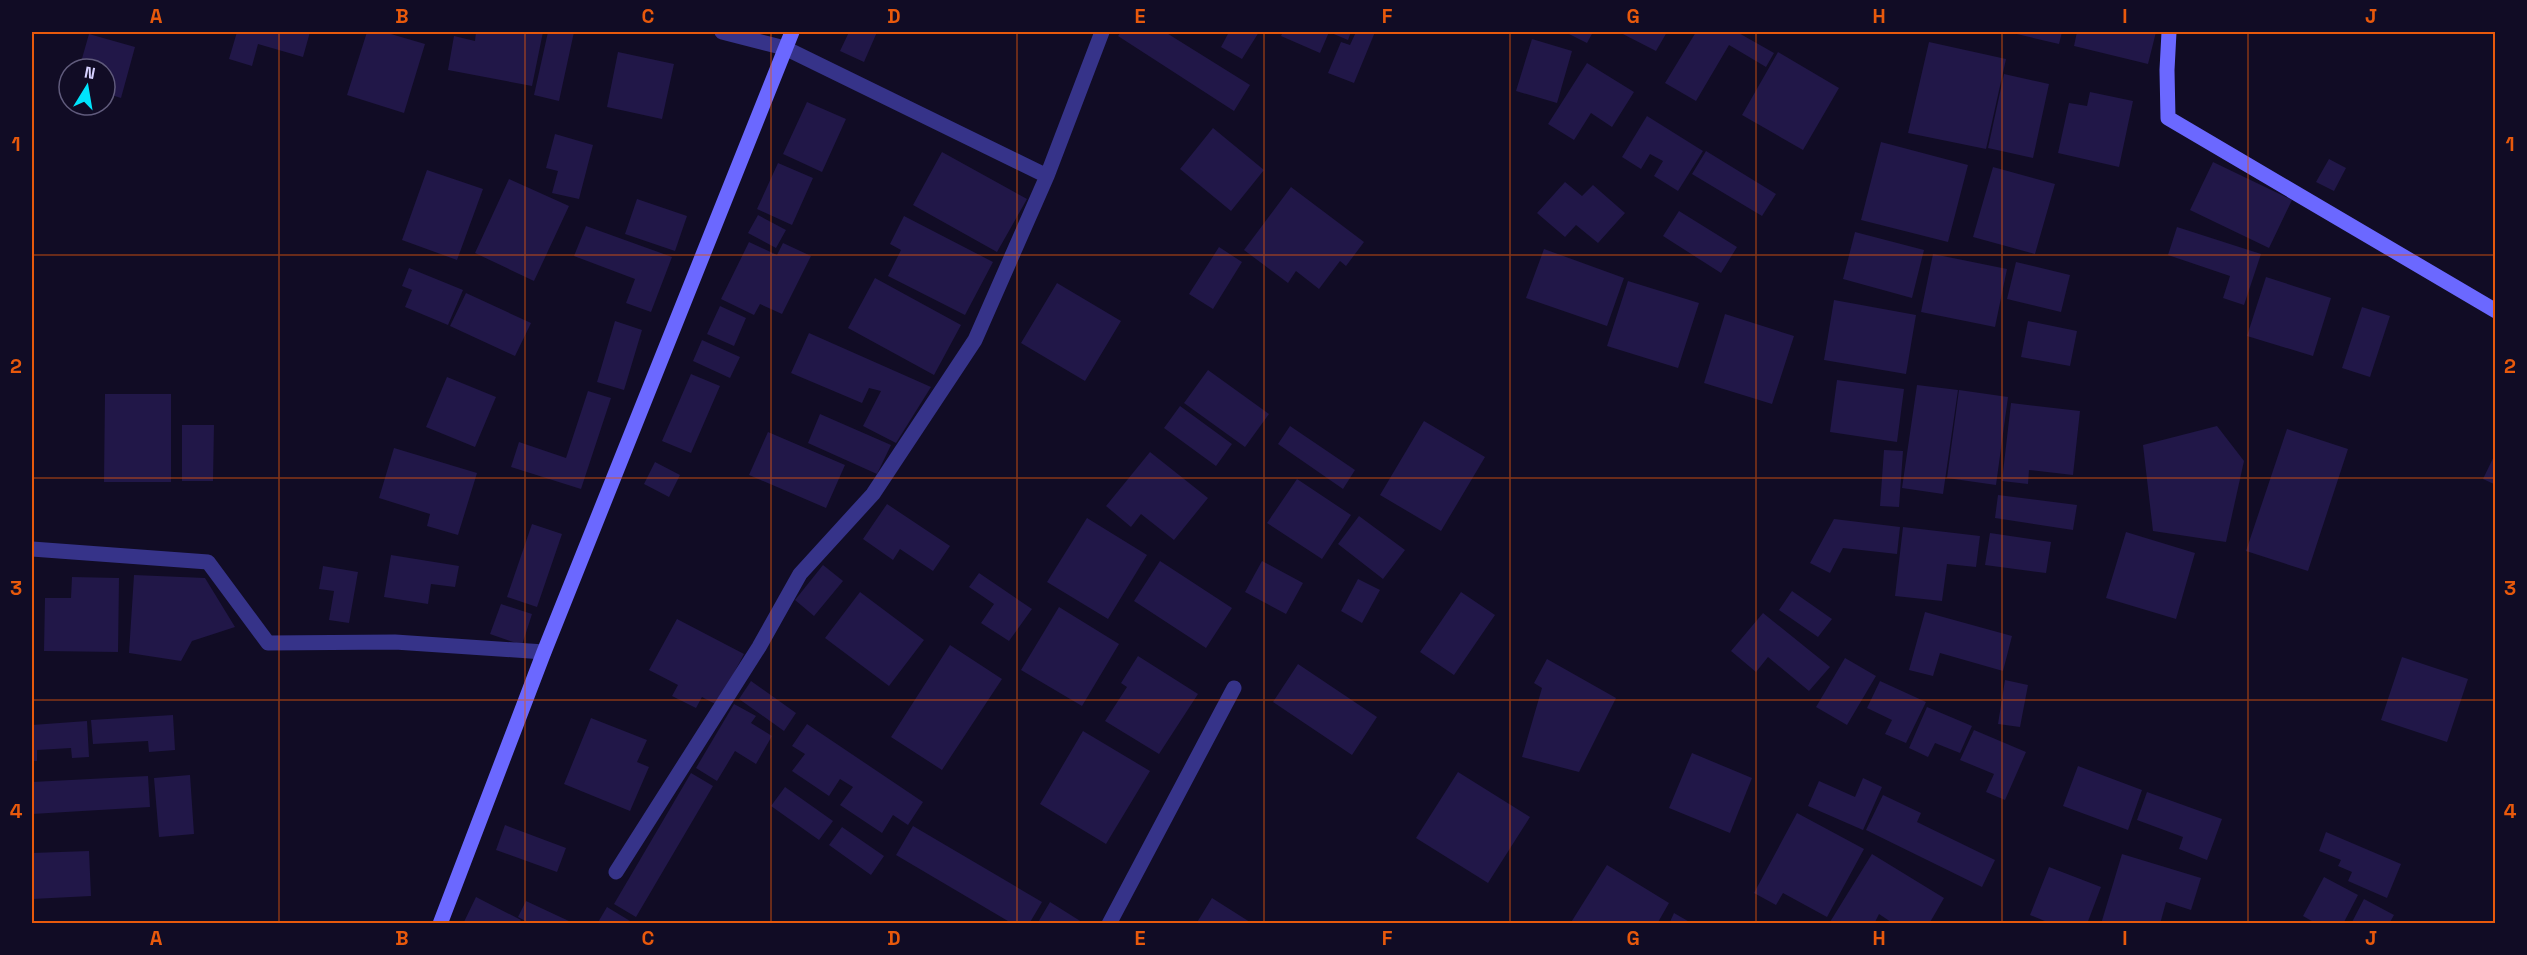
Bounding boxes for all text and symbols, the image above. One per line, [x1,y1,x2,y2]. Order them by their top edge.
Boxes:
text: A [150,3,163,29]
text: B [395,3,409,29]
text: C [642,3,655,29]
text: D [887,3,901,29]
text: E [1134,3,1146,29]
text: F [1382,3,1393,29]
text: G [1626,3,1640,29]
text: H [1872,3,1886,29]
text: I [2122,3,2128,29]
text: J [2365,3,2377,29]
north arrow [57,57,117,117]
text: N [82,61,97,84]
text: 1 [11,131,21,157]
text: 1 [2505,131,2515,157]
text: 2 [10,353,22,379]
text: 2 [2504,353,2516,379]
text: 3 [10,575,22,601]
text: 3 [2504,575,2516,601]
text: 4 [10,798,23,824]
text: 4 [2504,798,2517,824]
text: A [150,925,163,951]
text: B [395,925,409,951]
text: C [642,925,655,951]
text: D [887,925,901,951]
text: E [1134,925,1146,951]
text: F [1382,925,1393,951]
text: G [1626,925,1640,951]
text: H [1872,925,1886,951]
text: I [2122,925,2128,951]
text: J [2365,925,2377,951]

